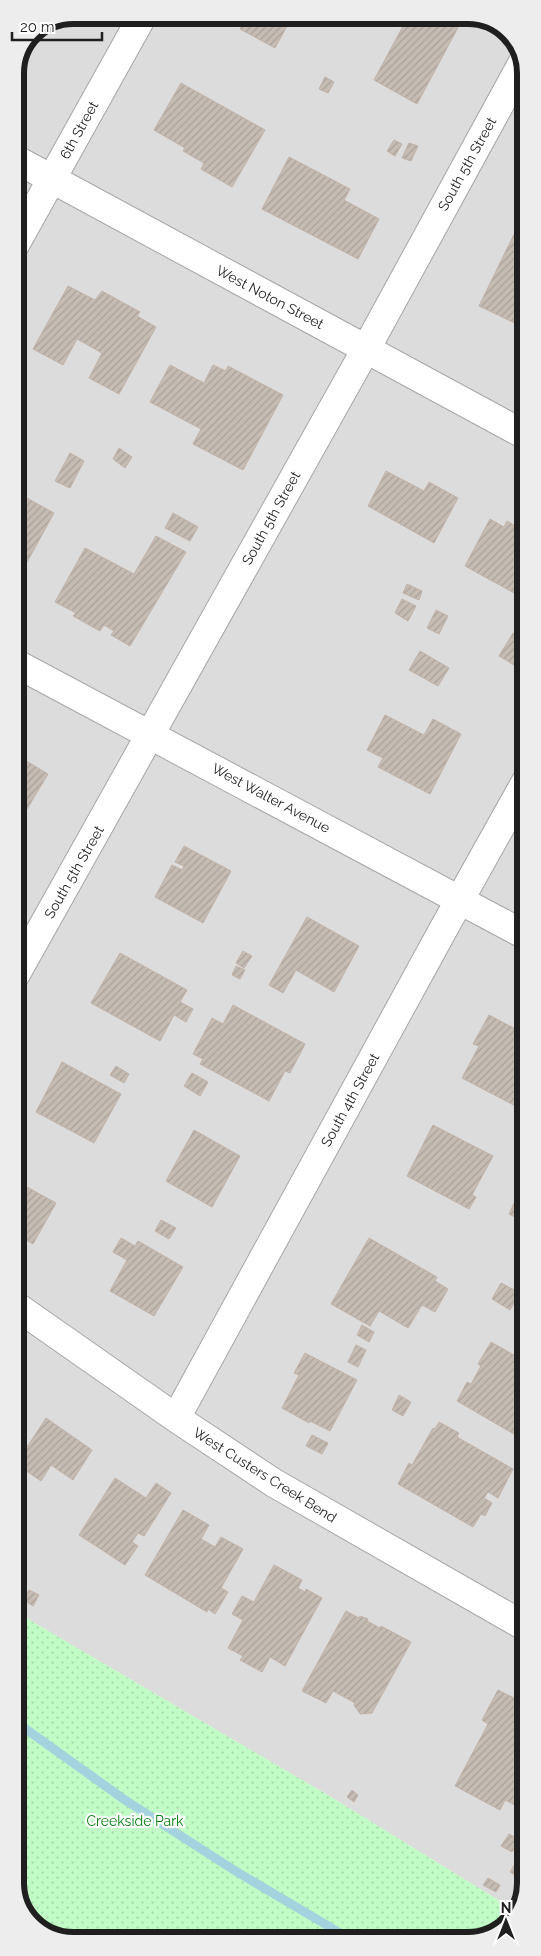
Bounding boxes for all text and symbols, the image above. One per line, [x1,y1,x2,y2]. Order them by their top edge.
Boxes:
scale bar [12,10,102,42]
text: 20 m [20,18,55,36]
street label: 6th Street [57,98,102,162]
street label: South 5th Street [435,114,499,214]
street label: West Noton Street [214,262,327,332]
street label: South 5th Street [239,468,303,568]
street label: West Walter Avenue [209,760,333,836]
street label: South 5th Street [41,823,107,921]
street label: South 4th Street [318,1050,382,1150]
street label: West Custers Creek Bend [190,1424,340,1526]
park label: Creekside Park [86,1813,184,1829]
north arrow [481,1896,531,1946]
text: N [501,1900,511,1916]

